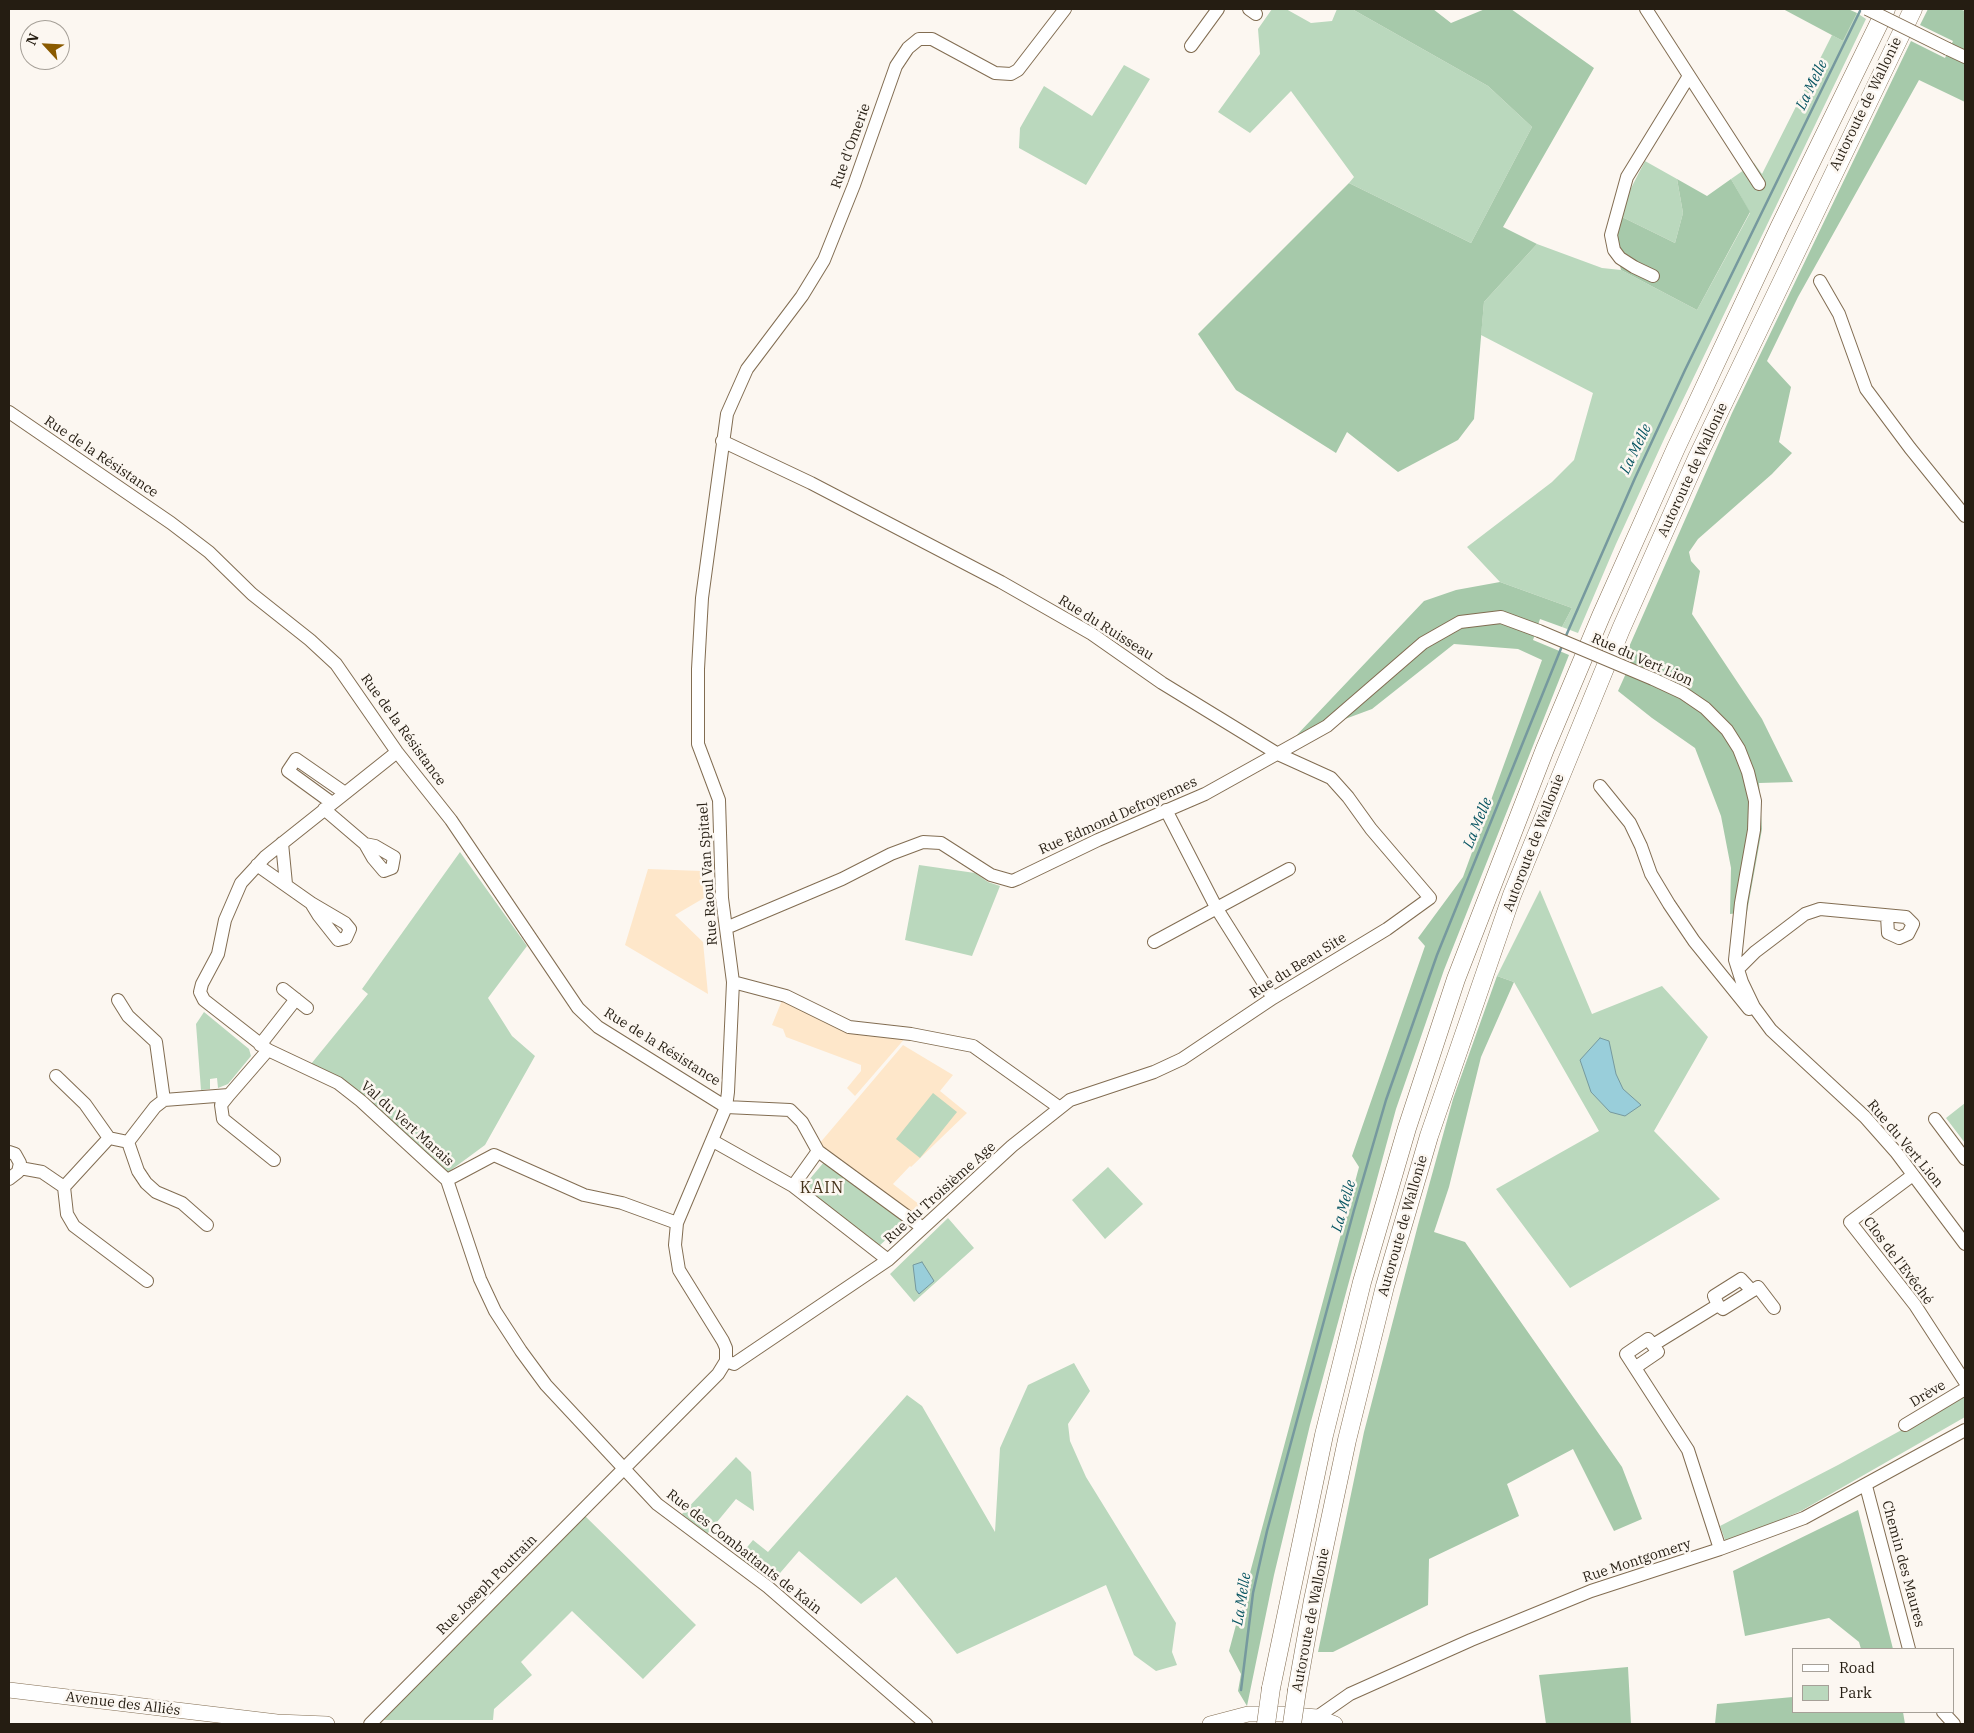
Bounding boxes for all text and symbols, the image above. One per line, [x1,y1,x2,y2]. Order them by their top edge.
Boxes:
north arrow [20,20,70,70]
text: N [22,30,43,48]
street label: Autoroute de Wallonie [1826,35,1906,173]
water label: La Melle [1792,57,1832,113]
street label: Rue d'Omerie [828,101,874,191]
street label: Autoroute de Wallonie [1655,400,1731,540]
street label: Rue de la Résistance [41,413,161,501]
water label: La Melle [1616,421,1656,477]
street label: Rue du Ruisseau [1055,592,1157,664]
street label: Rue du Vert Lion [1589,630,1695,690]
street label: Rue de la Résistance [357,671,449,789]
street label: Autoroute de Wallonie [1500,772,1568,914]
street label: Rue Edmond Defroyennes [1036,773,1200,859]
water label: La Melle [1460,795,1496,851]
street label: Rue Raoul Van Spitael [695,802,721,946]
street label: Rue du Beau Site [1247,930,1349,1002]
street label: Rue de la Résistance [601,1004,723,1090]
street label: Val du Vert Marais [357,1078,457,1170]
street label: Rue du Vert Lion [1863,1097,1947,1191]
street label: Rue du Troisième Age [881,1139,999,1247]
street label: Autoroute de Wallonie [1375,1153,1431,1299]
district label: KAIN [799,1178,845,1198]
water label: La Melle [1328,1178,1360,1234]
street label: Clos de l'Evêché [1860,1214,1936,1308]
street label: Drève [1907,1377,1949,1411]
street label: Rue des Combattants de Kain [663,1486,825,1618]
street label: Chemin des Maures [1878,1499,1928,1629]
street label: Rue Joseph Poutrain [433,1531,541,1639]
street label: Rue Montgomery [1581,1536,1693,1586]
street label: Autoroute de Wallonie [1289,1547,1333,1693]
water label: La Melle [1229,1571,1255,1627]
legend [1792,1648,1954,1713]
text: Road [1839,1658,1875,1677]
text: Park [1839,1683,1872,1702]
street label: Avenue des Alliés [65,1689,181,1719]

